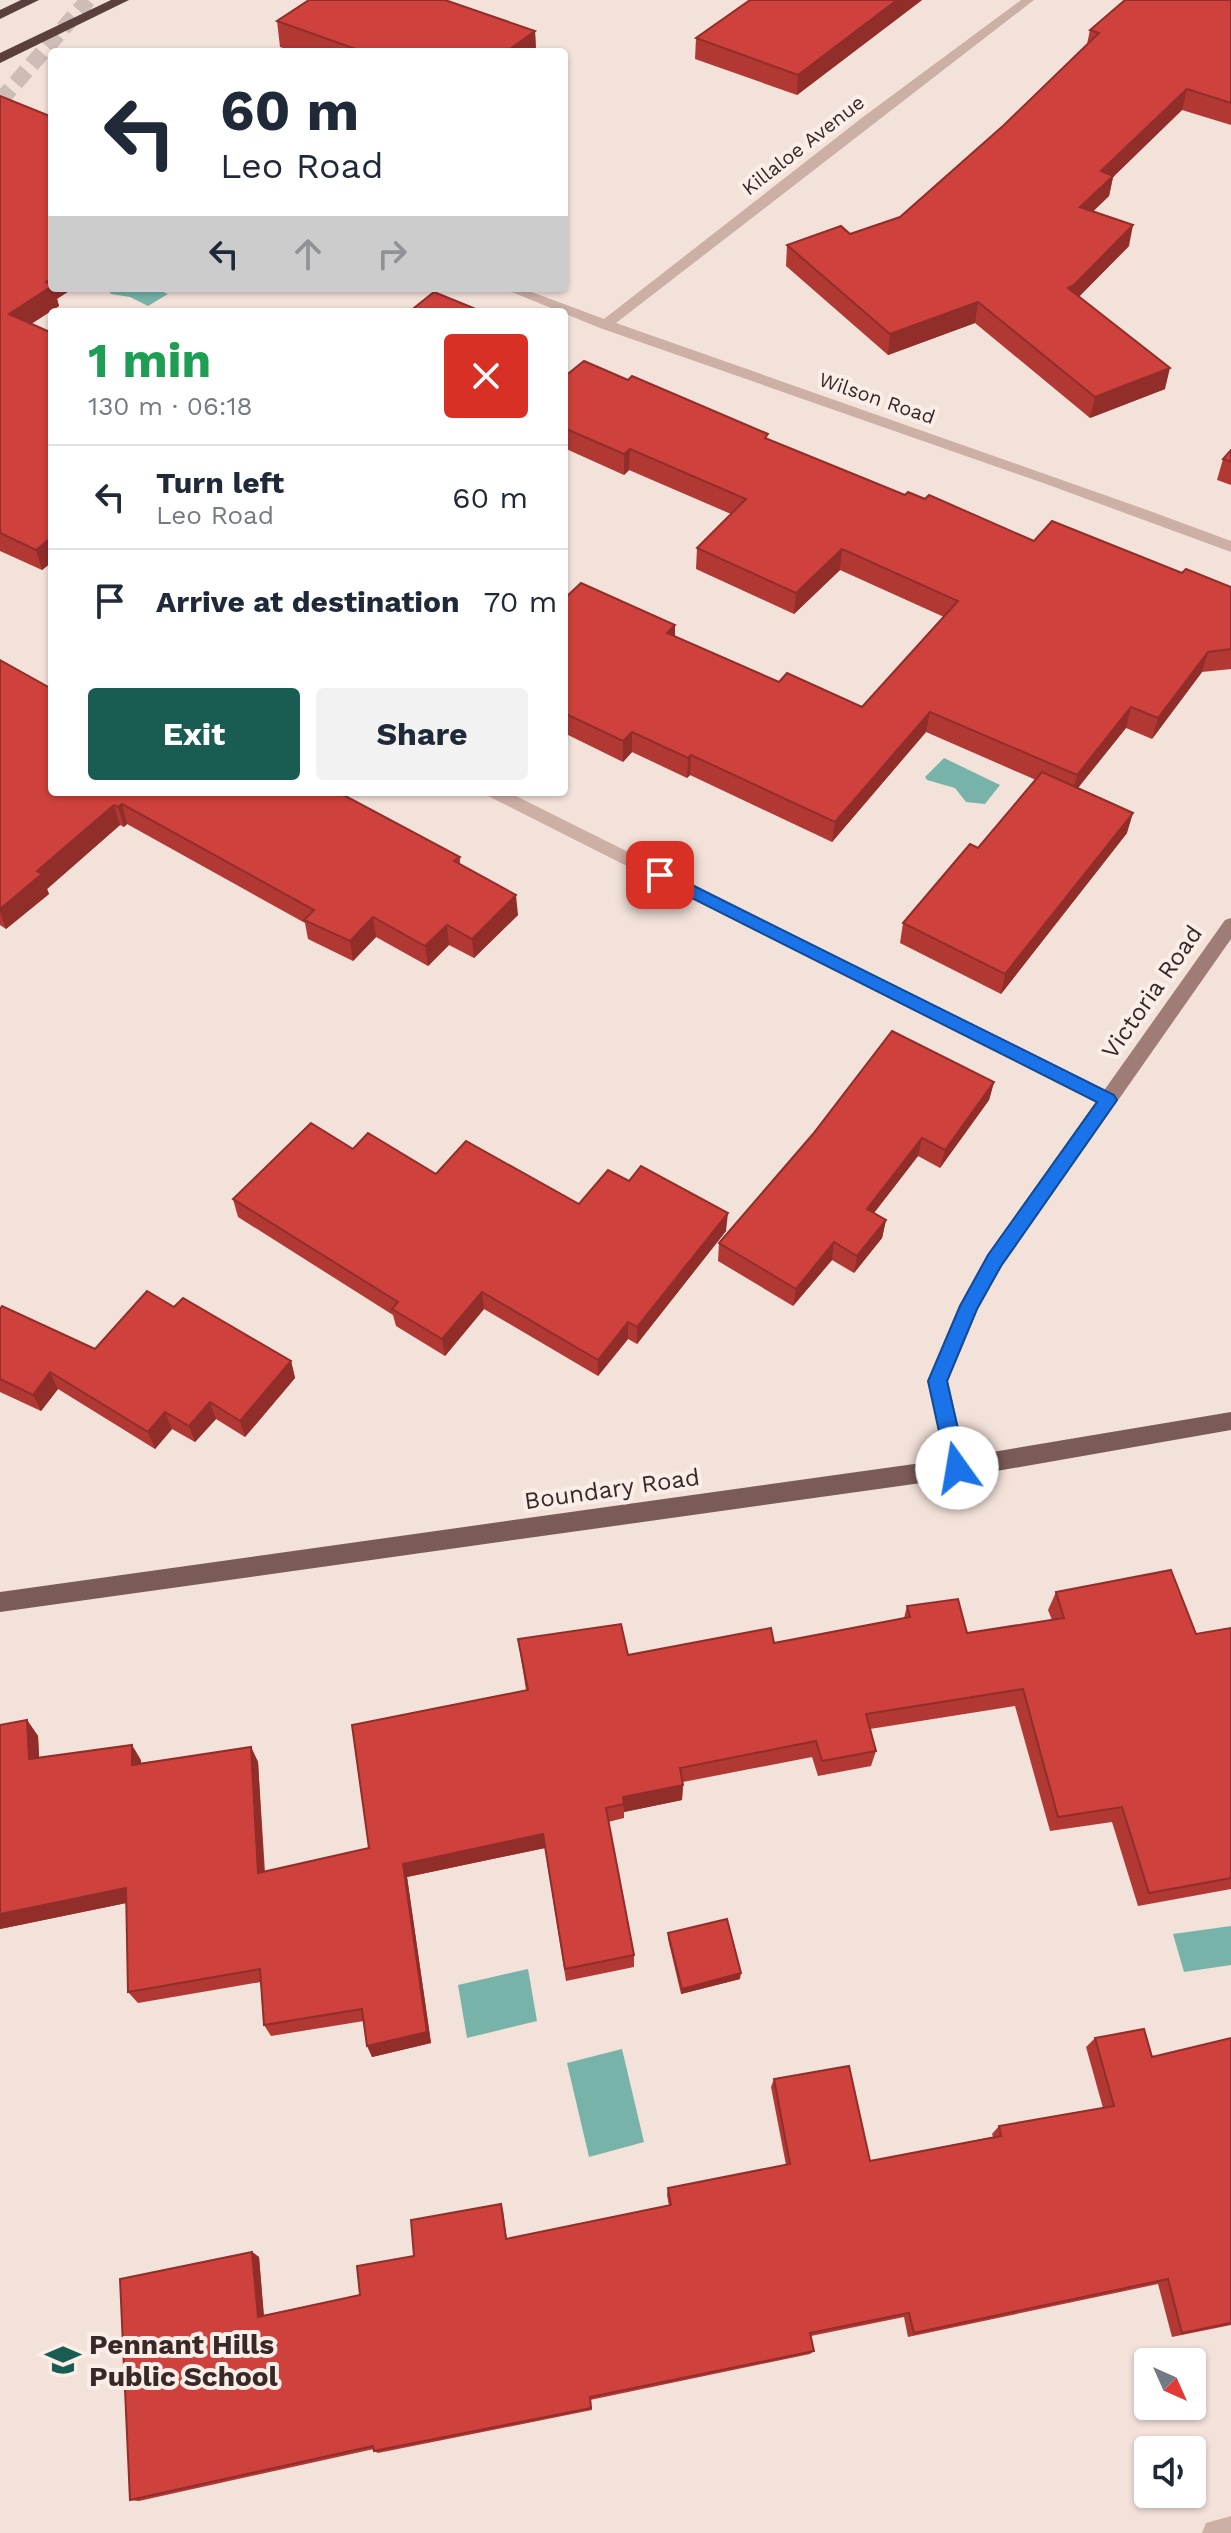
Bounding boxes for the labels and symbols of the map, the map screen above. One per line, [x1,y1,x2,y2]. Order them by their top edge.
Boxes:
street label: Killaloe Avenue [737,90,869,200]
street label: Wilson Road [816,367,938,429]
pin [626,841,694,909]
street label: Victoria Road [1096,920,1208,1064]
position arrow [915,1426,999,1510]
street label: Boundary Road [523,1463,701,1515]
place label: Pennant Hills Public School [89,2328,279,2393]
school or university icon: Pennant Hills Public School [44,2341,82,2379]
north arrow [1134,2348,1206,2420]

